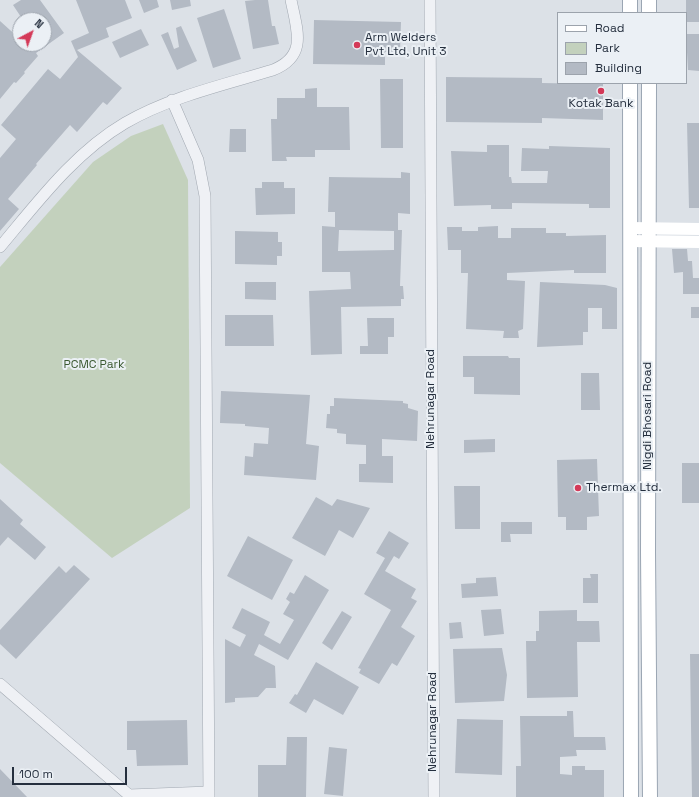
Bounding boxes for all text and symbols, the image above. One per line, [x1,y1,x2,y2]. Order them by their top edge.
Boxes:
north arrow [12,12,52,52]
legend [557,12,687,84]
text: N [32,16,47,31]
text: Road [595,20,624,36]
place label: Arm Welders Pvt Ltd, Unit 3 [365,31,447,59]
marker: Arm Welders Pvt Ltd, Unit 3 [352,40,362,50]
text: Park [595,40,620,56]
text: Building [595,60,642,76]
marker: Kotak Bank [596,86,606,96]
place label: Kotak Bank [569,97,633,111]
street label: Nehrunagar Road [424,349,438,449]
park label: PCMC Park [63,358,125,372]
street label: Nigdi Bhosari Road [641,362,655,470]
place label: Thermax Ltd. [586,481,662,495]
marker: Thermax Ltd. [573,483,583,493]
street label: Nehrunagar Road [426,672,440,772]
scale bar [14,759,129,785]
text: 100 m [19,766,53,782]

